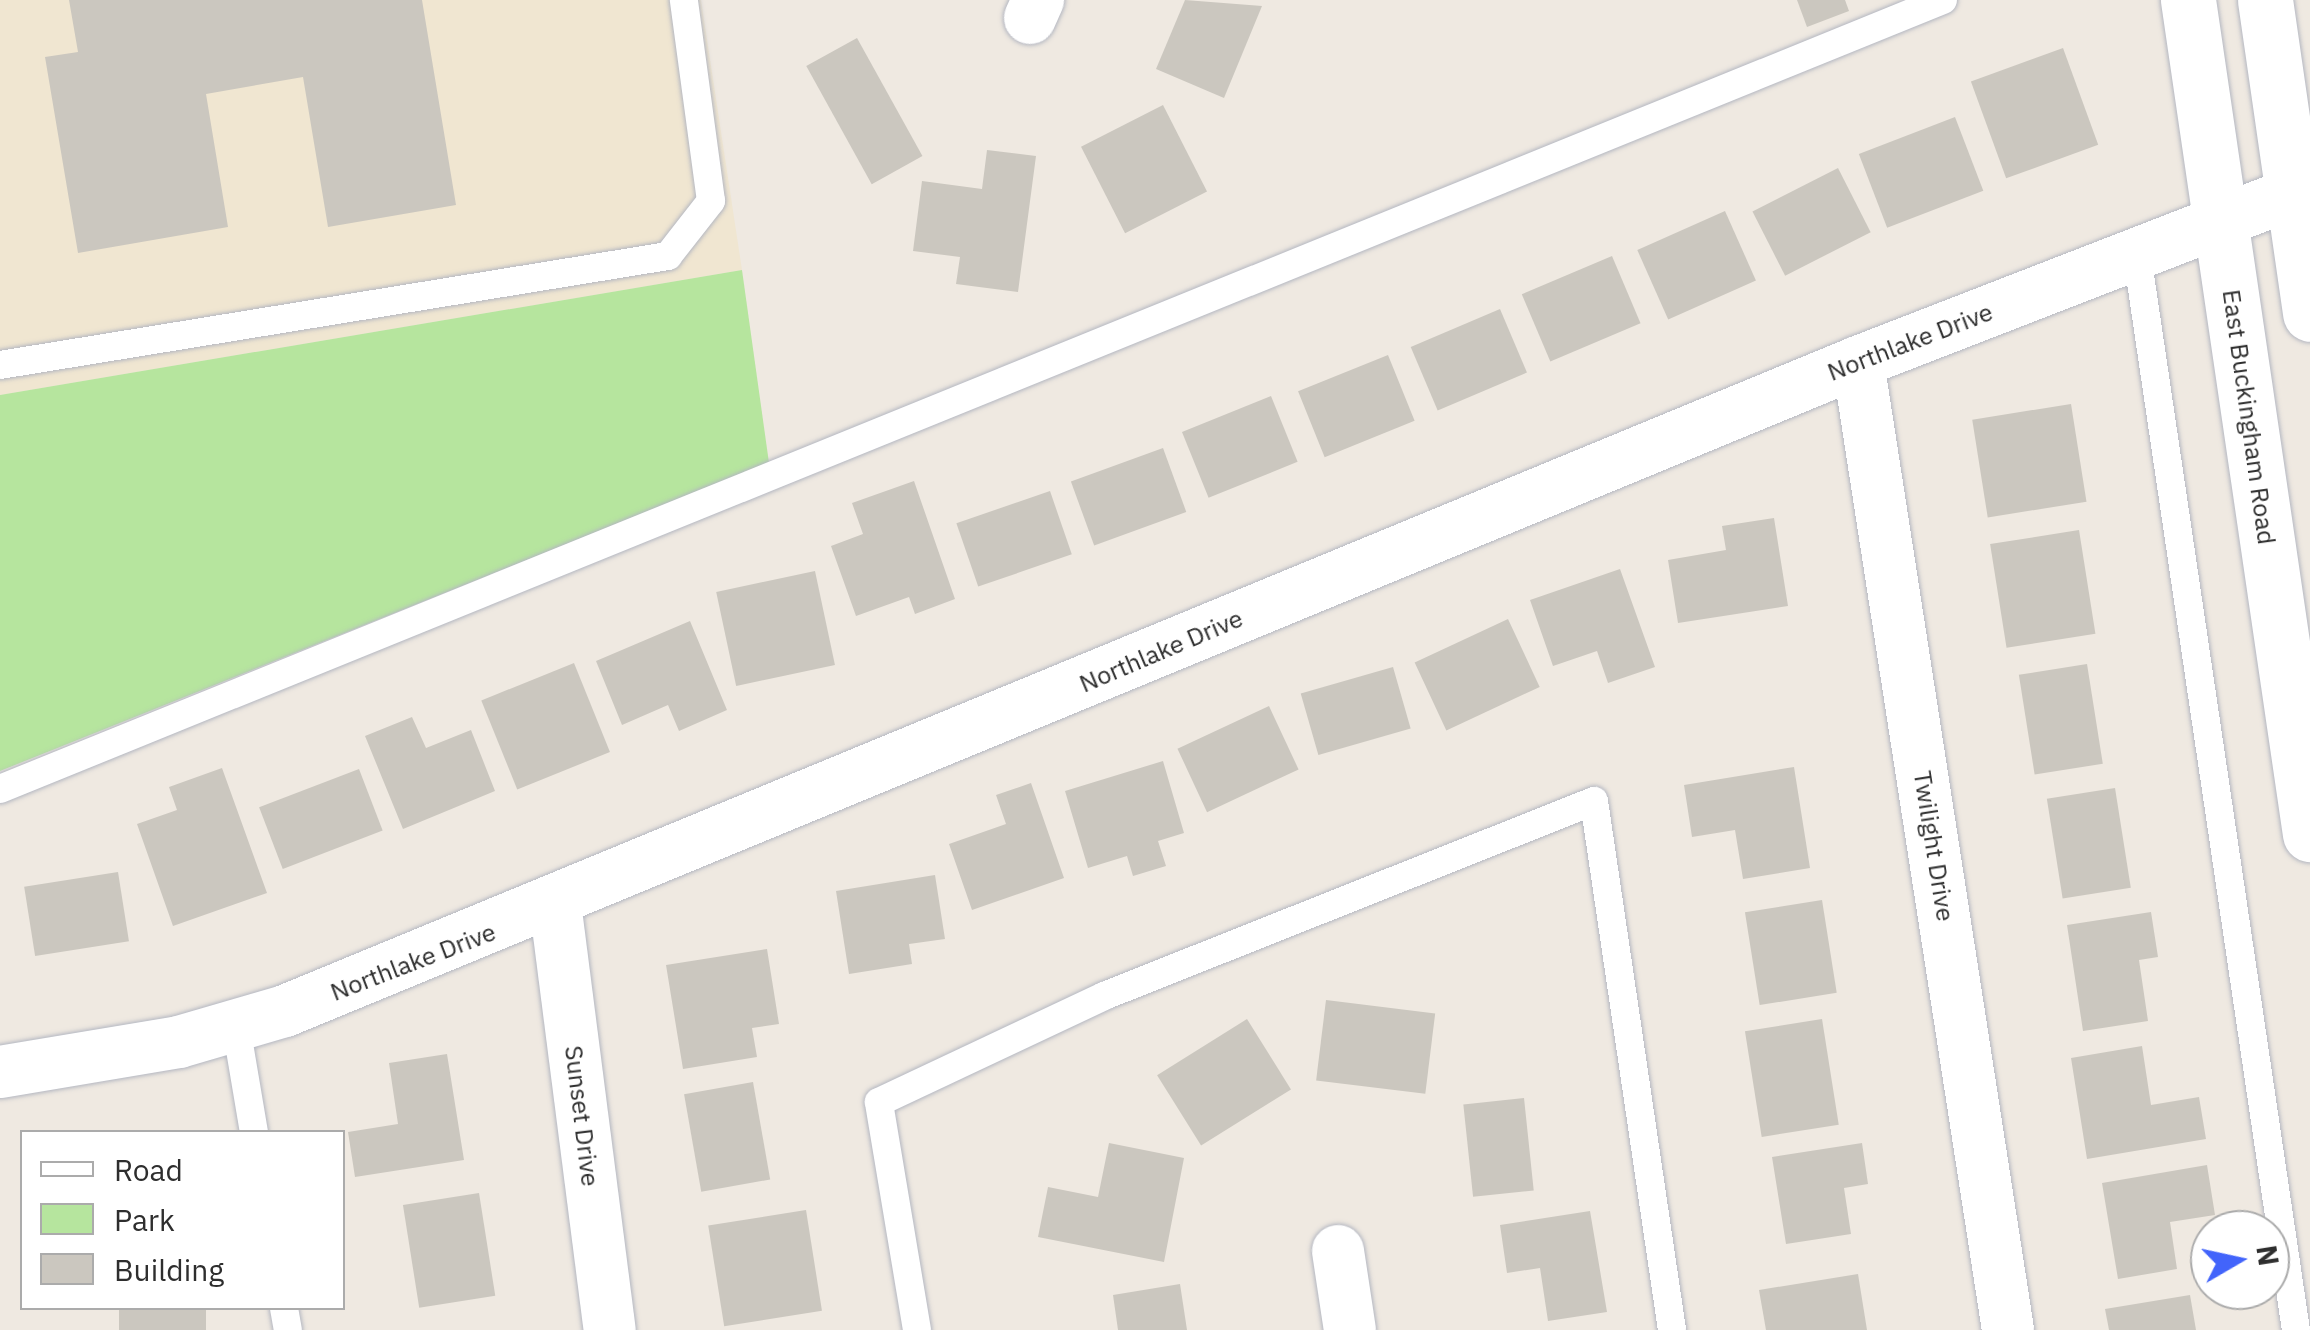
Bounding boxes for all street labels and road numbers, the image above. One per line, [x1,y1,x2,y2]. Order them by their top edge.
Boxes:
street label: East Buckingham Road [2216,288,2282,546]
street label: Northlake Drive [1823,297,1997,387]
street label: Northlake Drive [1075,603,1247,699]
street label: Twilight Drive [1907,769,1961,923]
street label: Northlake Drive [326,917,500,1007]
street label: Sunset Drive [558,1044,606,1188]

